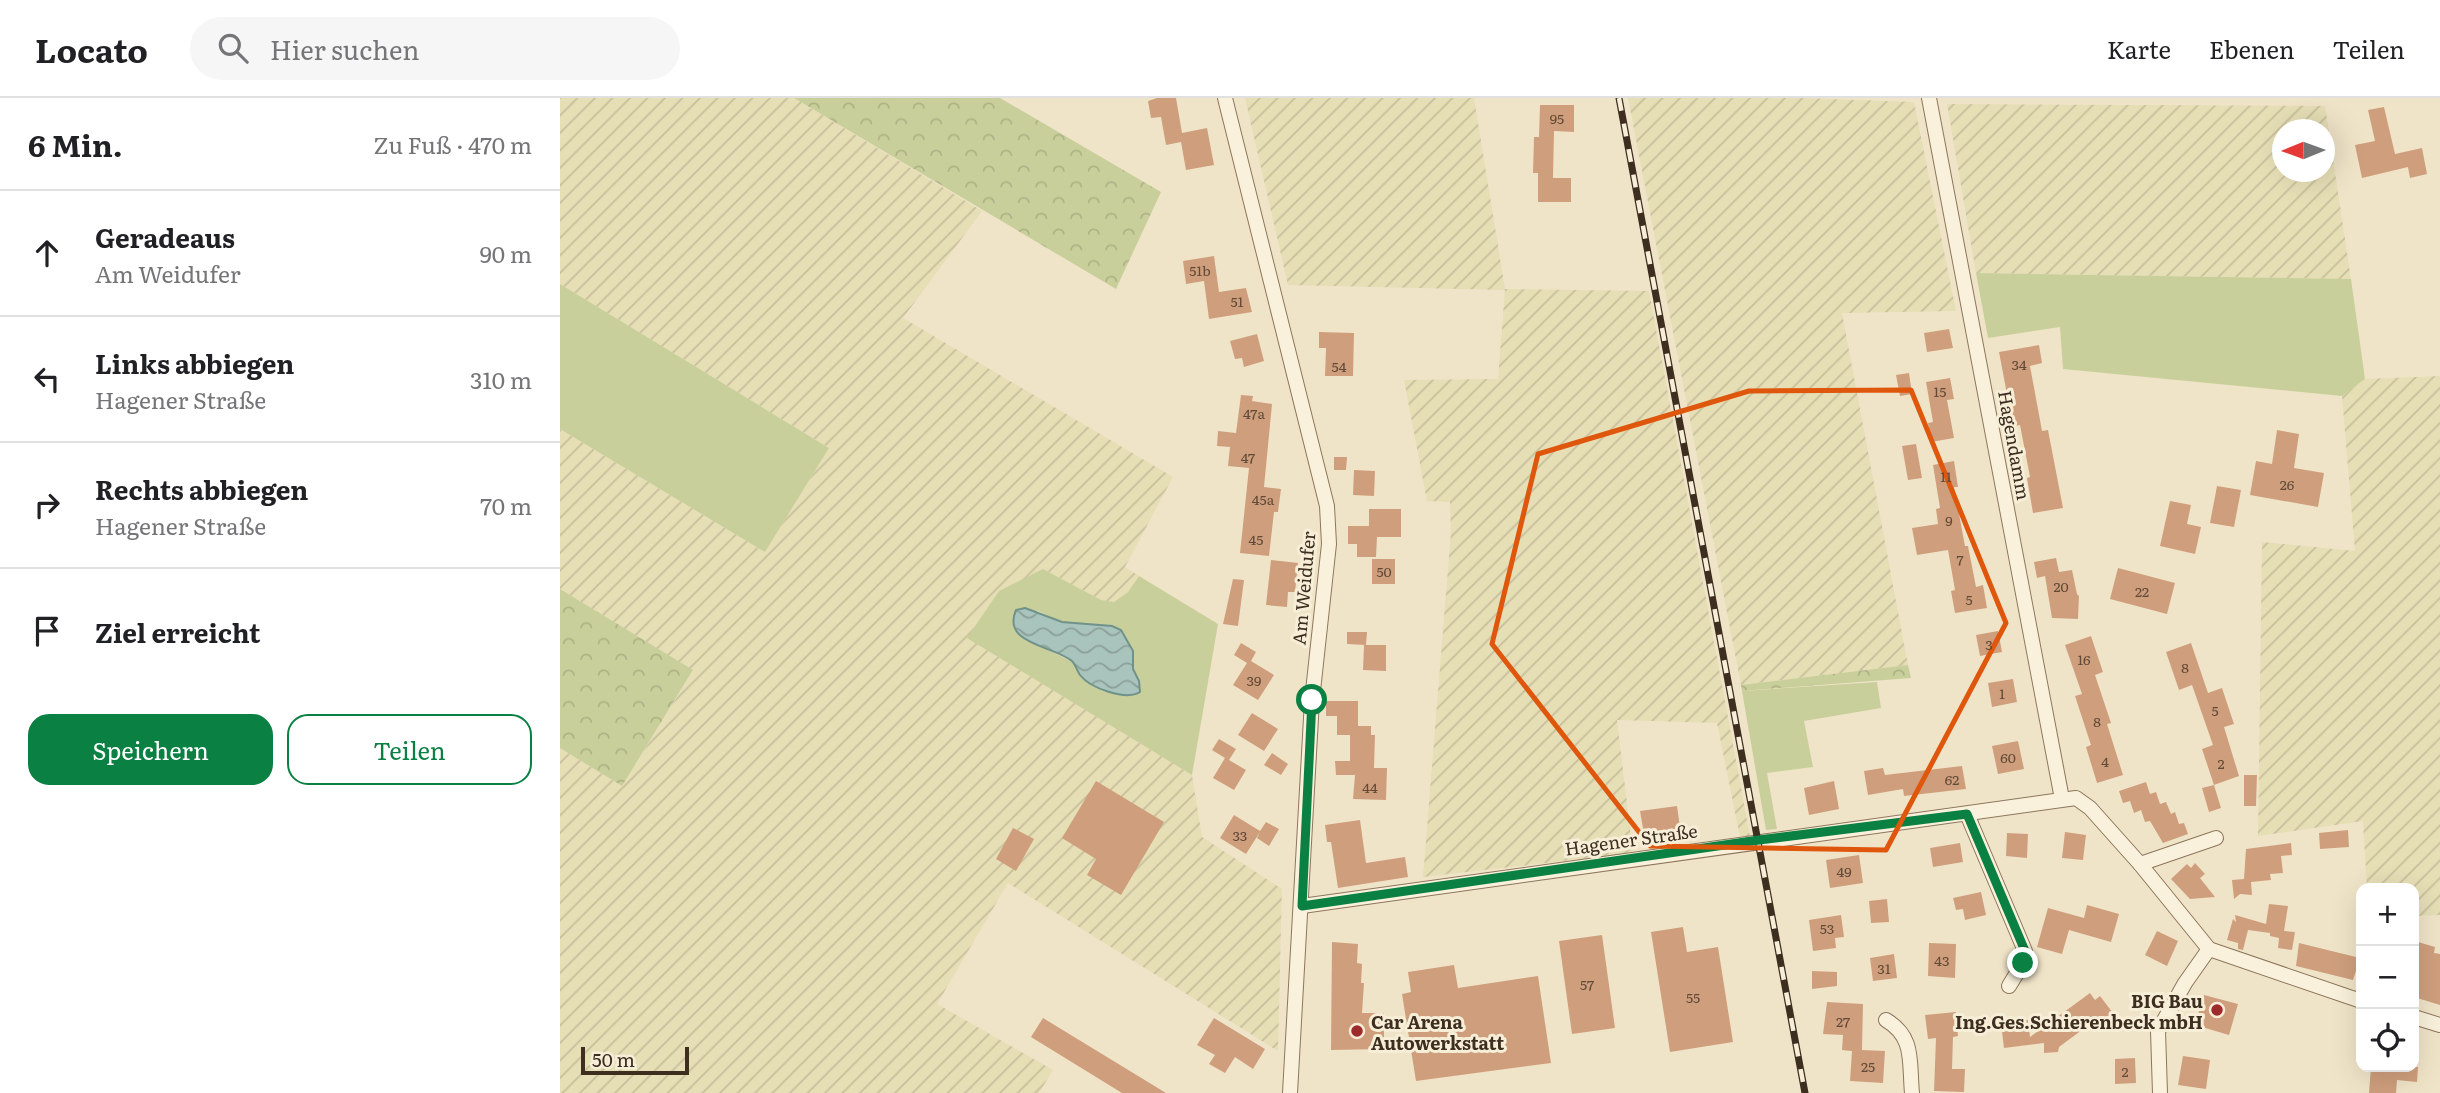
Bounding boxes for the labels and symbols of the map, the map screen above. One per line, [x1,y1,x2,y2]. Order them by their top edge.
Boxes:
house number: 95 [1550,108,1564,128]
north arrow [2272,119,2335,182]
house number: 51b [1189,260,1211,280]
house number: 51 [1231,291,1244,311]
house number: 34 [2011,354,2027,374]
house number: 54 [1332,356,1347,376]
house number: 15 [1934,381,1946,401]
street label: Hagendamm [1992,388,2038,502]
house number: 47a [1243,403,1265,423]
house number: 47 [1241,447,1255,467]
house number: 11 [1940,466,1952,486]
house number: 26 [2280,474,2295,494]
house number: 45a [1252,489,1275,509]
house number: 9 [1945,510,1953,530]
house number: 45 [1249,529,1263,549]
street label: Am Weidufer [1285,530,1321,646]
house number: 7 [1956,549,1964,569]
house number: 50 [1376,561,1392,581]
house number: 20 [2053,576,2069,596]
house number: 22 [2135,581,2149,601]
house number: 5 [1965,589,1973,609]
house number: 3 [1985,634,1993,654]
house number: 16 [2077,649,2091,669]
house number: 8 [2181,657,2189,677]
house number: 39 [1247,670,1261,690]
house number: 1 [1999,683,2005,703]
route start [1296,684,1327,715]
house number: 5 [2211,700,2219,720]
house number: 8 [2093,711,2101,731]
house number: 60 [2000,747,2016,767]
house number: 4 [2101,751,2109,771]
house number: 2 [2217,753,2225,773]
house number: 62 [1945,769,1959,789]
house number: 44 [1362,777,1378,797]
street label: Hagener Straße [1563,816,1699,862]
house number: 33 [1233,825,1247,845]
house number: 49 [1836,861,1852,881]
house number: 53 [1820,918,1834,938]
route end [2007,947,2038,978]
house number: 43 [1934,950,1950,970]
house number: 31 [1877,958,1891,978]
house number: 57 [1580,974,1594,994]
house number: 55 [1686,987,1700,1007]
place label: BIG Bau Ing.Ges.Schierenbeck mbH [1955,987,2203,1035]
marker: BIG Bau Ing.Ges.Schierenbeck mbH [2209,1002,2225,1018]
place label: Car Arena Autowerkstatt [1371,1008,1504,1056]
house number: 27 [1836,1011,1850,1031]
marker: Car Arena Autowerkstatt [1349,1023,1365,1039]
scale bar [581,1044,690,1076]
house number: 25 [1861,1056,1875,1076]
house number: 2 [2121,1061,2129,1081]

